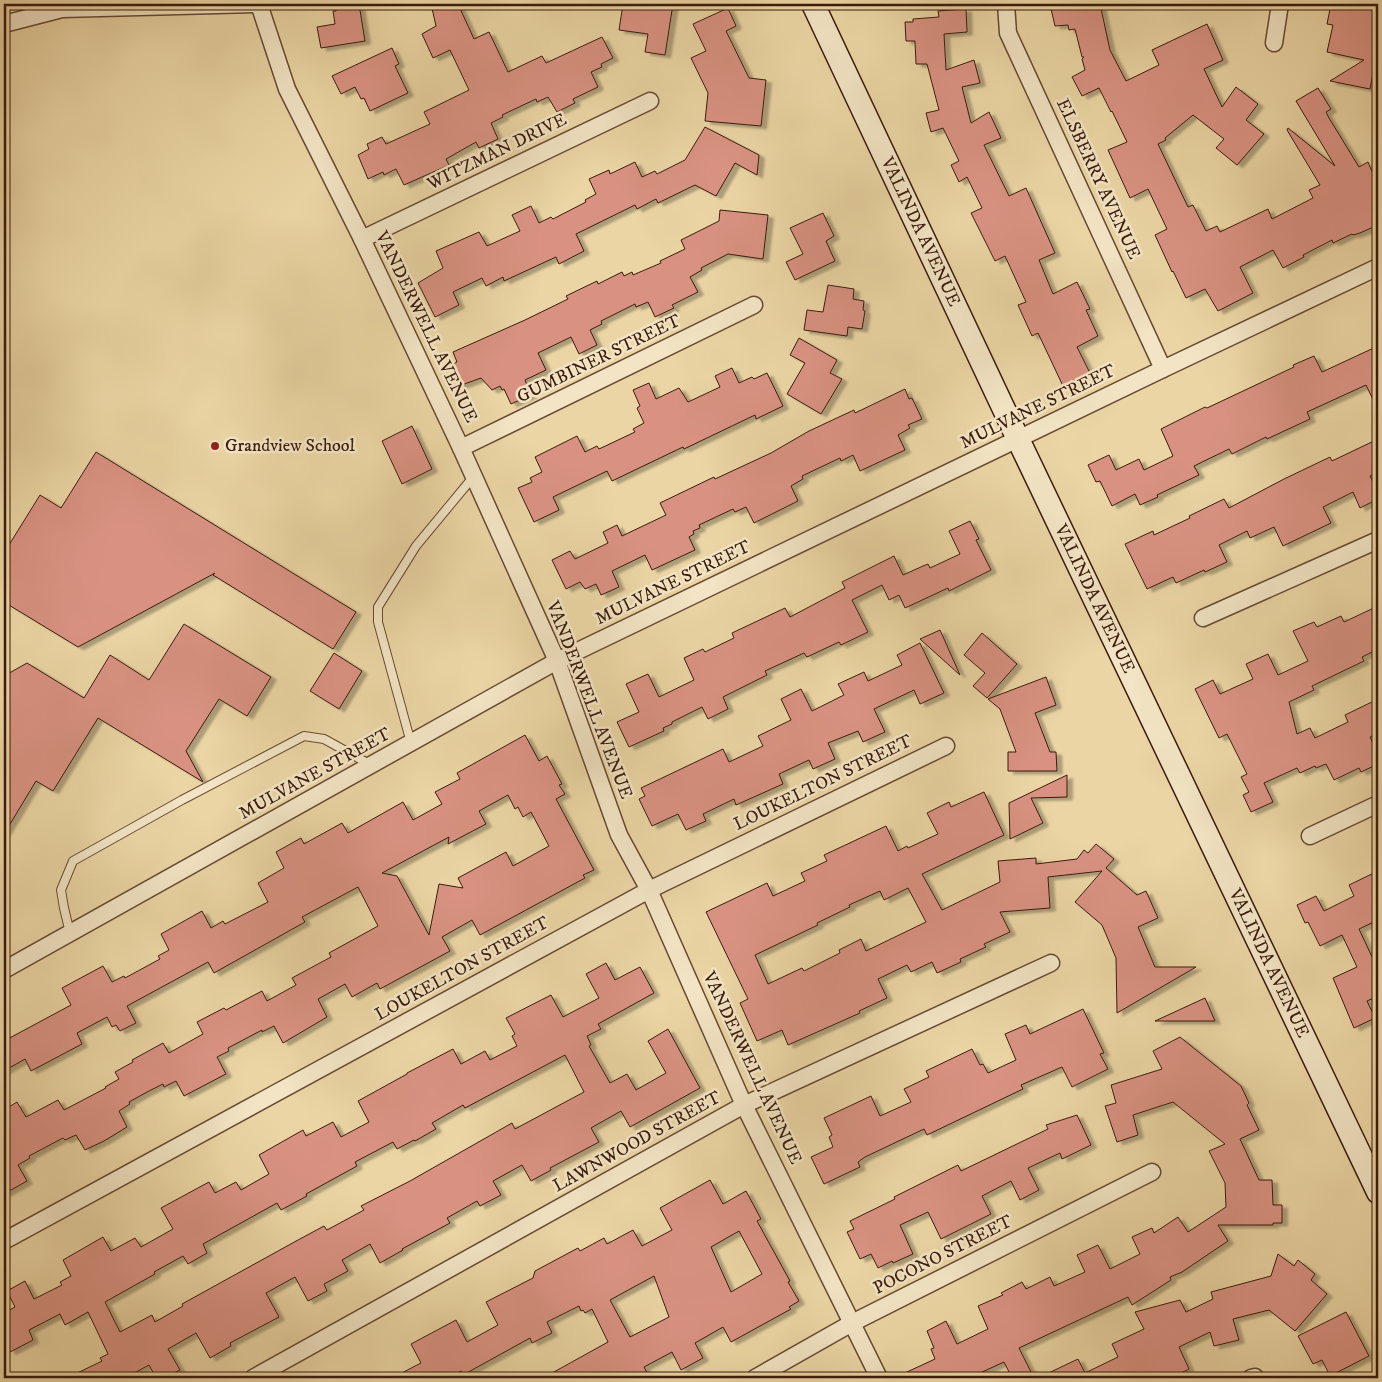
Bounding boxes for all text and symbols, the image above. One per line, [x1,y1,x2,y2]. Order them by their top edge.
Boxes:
street label: ELSBERRY AVENUE [1051,95,1145,263]
street label: WITZMAN DRIVE [423,109,571,196]
street label: VALINDA AVENUE [875,153,965,310]
street label: VANDERWELL AVENUE [370,227,482,426]
street label: GUMBINER STREET [514,310,685,408]
street label: MULVANE STREET [957,360,1120,454]
place label: Grandview School [225,435,356,457]
marker: Grandview School [209,440,221,452]
street label: VALINDA AVENUE [1049,520,1139,677]
street label: MULVANE STREET [592,536,755,630]
street label: VANDERWELL AVENUE [541,597,637,802]
street label: MULVANE STREET [235,723,395,825]
street label: LOUKELTON STREET [730,730,916,836]
street label: VALINDA AVENUE [1223,884,1314,1042]
street label: LOUKELTON STREET [371,912,553,1026]
street label: VANDERWELL AVENUE [697,967,806,1168]
street label: LAWNWOOD STREET [549,1087,725,1197]
street label: POCONO STREET [870,1210,1017,1300]

